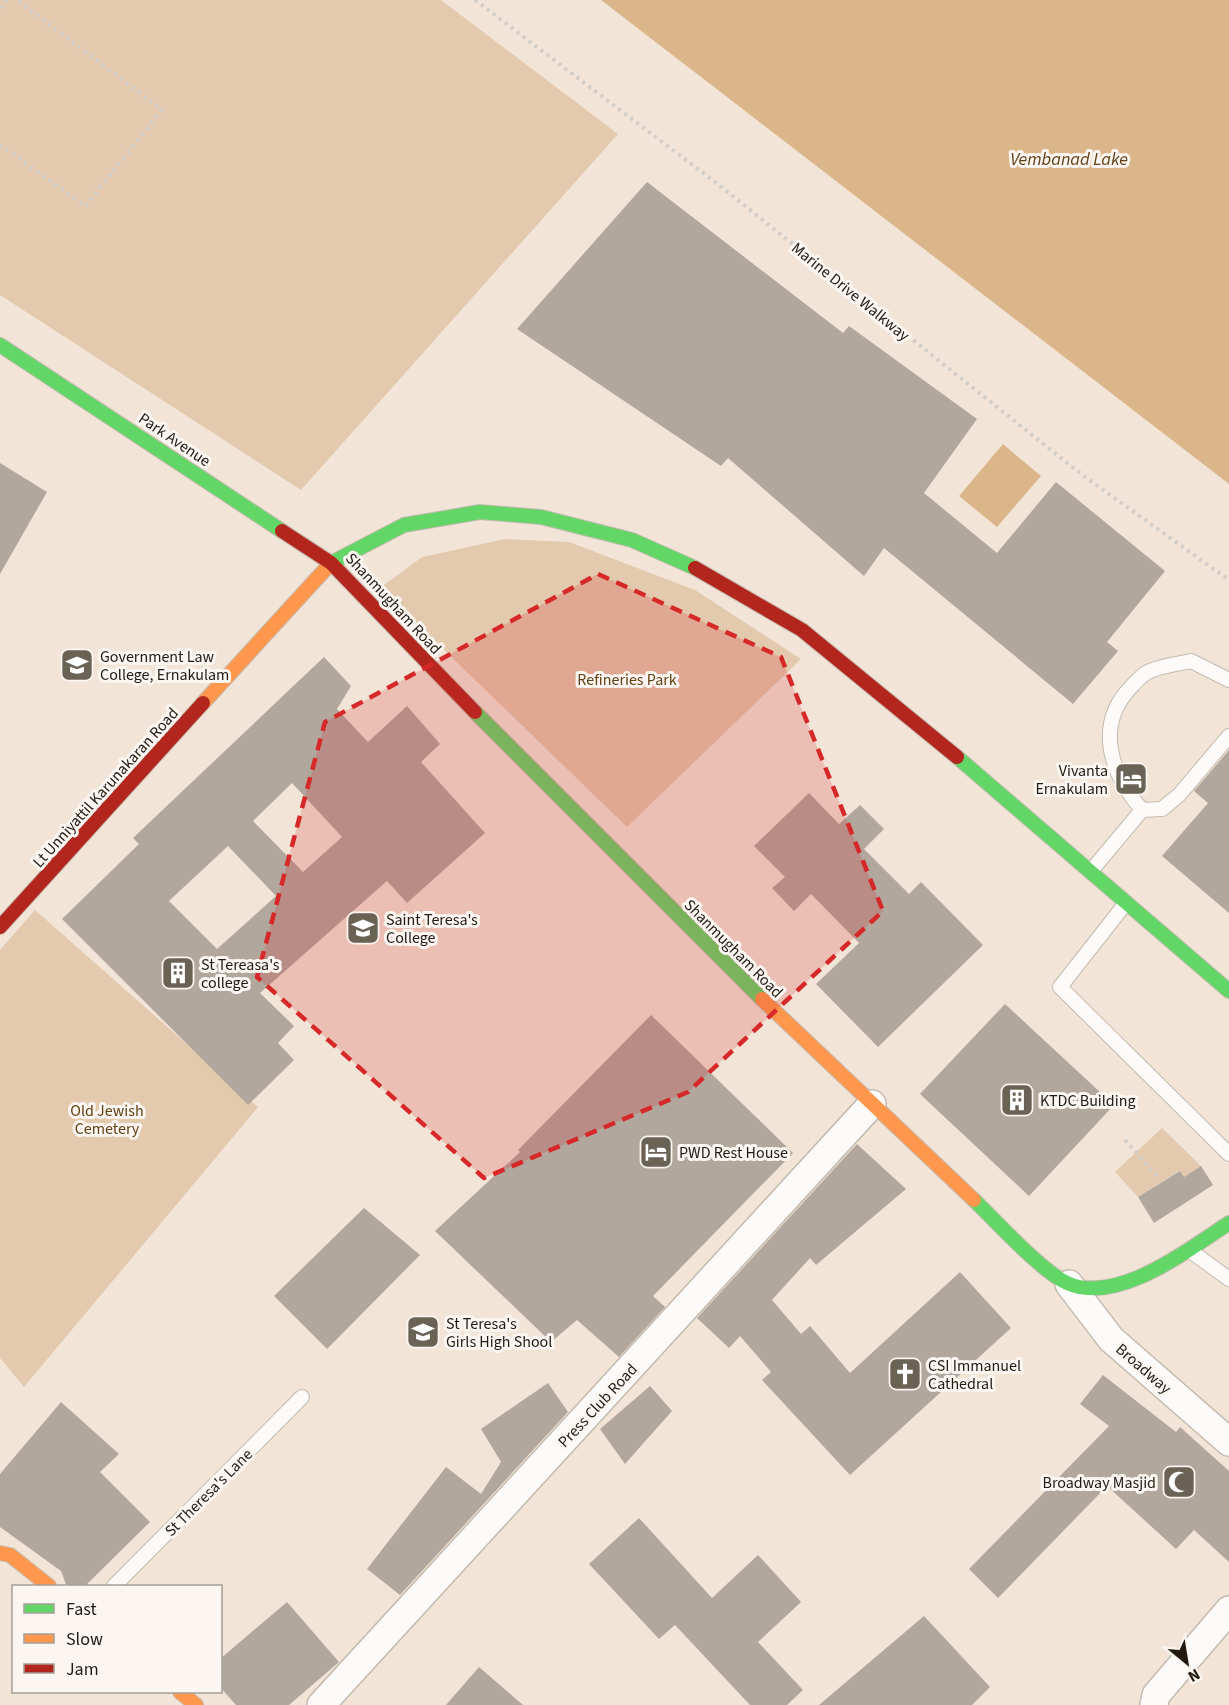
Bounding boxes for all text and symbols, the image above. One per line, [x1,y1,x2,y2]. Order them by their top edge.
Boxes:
water label: Vembanad Lake [1010,147,1128,172]
street label: Marine Drive Walkway [787,237,915,347]
street label: Park Avenue [134,408,215,472]
street label: Shanmugham Road [340,548,446,659]
place label: Government Law College, Ernakulam [100,646,229,686]
school or university icon: Government Law College, Ernakulam [59,647,95,683]
park label: Refineries Park [577,669,677,691]
street label: Lt Unniyattil Karunakaran Road [28,703,184,872]
place label: Vivanta Ernakulam [1035,760,1108,800]
hotel icon: Vivanta Ernakulam [1113,761,1149,797]
street label: Shanmugham Road [679,894,788,1003]
place label: Saint Teresa's College [386,909,478,949]
school or university icon: Saint Teresa's College [345,910,381,946]
place label: St Tereasa's college [201,954,280,994]
building icon: St Tereasa's college [160,955,196,991]
building icon: KTDC Building [999,1082,1035,1118]
place label: KTDC Building [1040,1090,1136,1112]
park label: Old Jewish Cemetery [70,1100,144,1140]
hotel icon: PWD Rest House [638,1134,674,1170]
place label: PWD Rest House [679,1142,788,1164]
place label: St Teresa's Girls High Shool [446,1313,552,1353]
school or university icon: St Teresa's Girls High Shool [405,1314,441,1350]
street label: Broadway [1111,1338,1176,1399]
place label: CSI Immanuel Cathedral [928,1355,1021,1395]
church icon: CSI Immanuel Cathedral [887,1356,923,1392]
street label: Press Club Road [553,1359,642,1452]
street label: St Theresa's Lane [160,1444,258,1542]
mosque icon: Broadway Masjid [1161,1464,1197,1500]
place label: Broadway Masjid [1043,1472,1156,1494]
legend [12,1585,222,1693]
text: Fast [66,1597,97,1622]
text: Slow [66,1627,103,1652]
north arrow [1157,1633,1217,1693]
text: Jam [66,1657,99,1682]
text: N [1184,1663,1204,1687]

